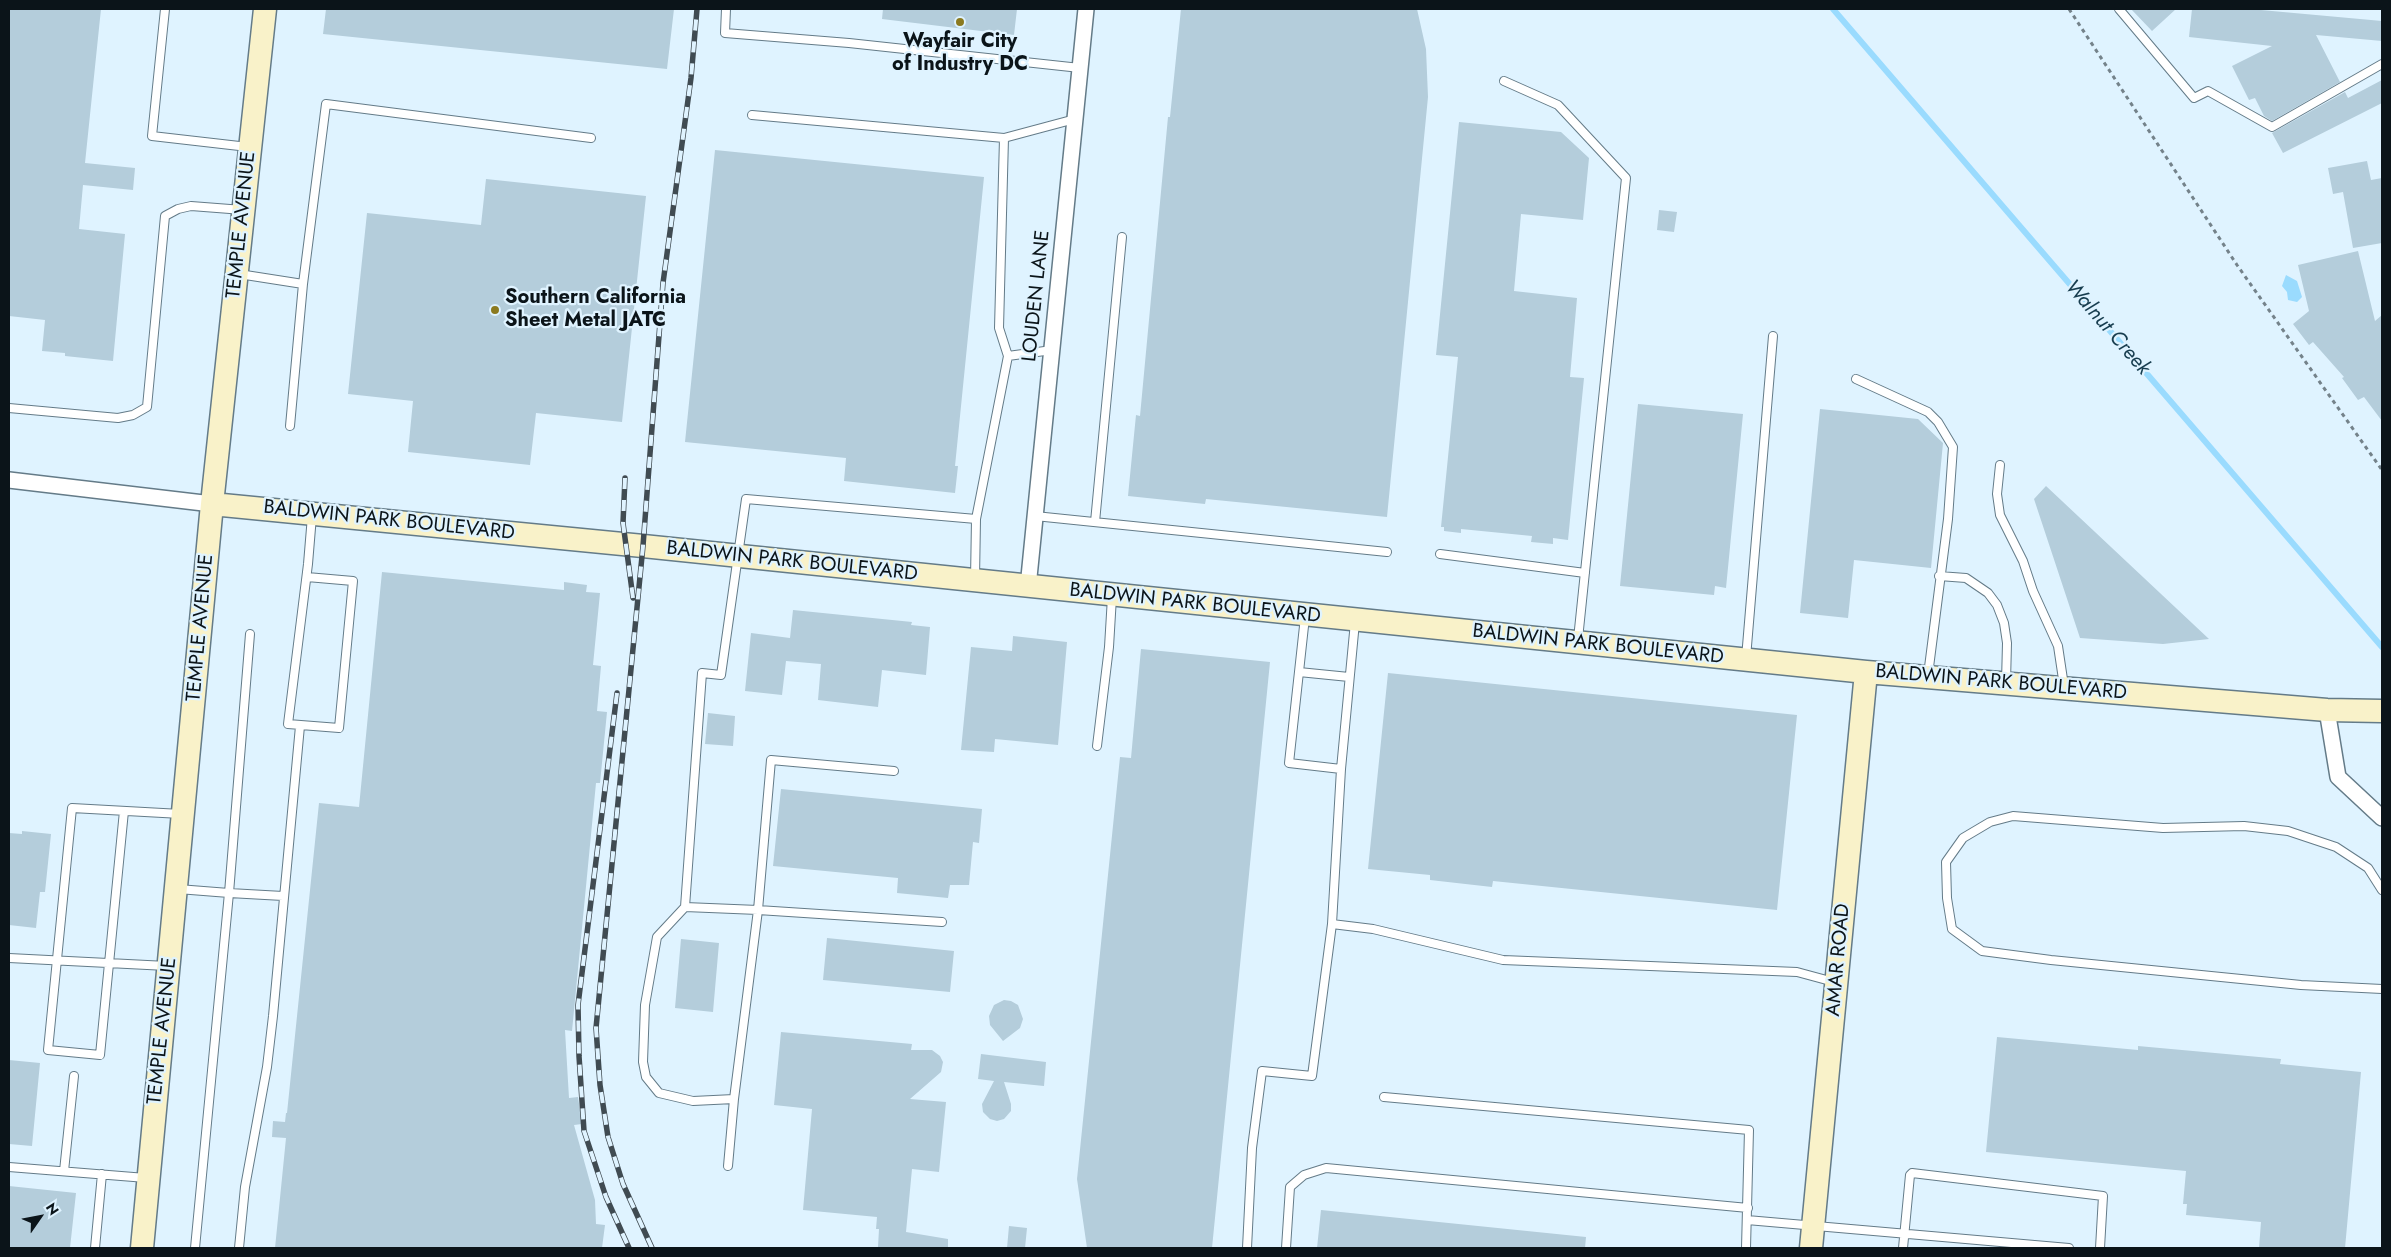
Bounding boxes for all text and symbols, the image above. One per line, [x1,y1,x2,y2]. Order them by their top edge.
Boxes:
marker: Wayfair City of Industry DC [954,16,966,28]
place label: Wayfair City of Industry DC [892,30,1028,77]
street label: TEMPLE AVENUE [222,150,262,300]
street label: LOUDEN LANE [1018,229,1056,363]
water label: Walnut Creek [2059,275,2155,381]
place label: Southern California Sheet Metal JATC [505,286,686,333]
marker: Southern California Sheet Metal JATC [489,304,501,316]
street label: BALDWIN PARK BOULEVARD [262,496,516,546]
street label: BALDWIN PARK BOULEVARD [665,537,919,587]
street label: TEMPLE AVENUE [183,553,219,703]
street label: BALDWIN PARK BOULEVARD [1068,579,1322,629]
street label: BALDWIN PARK BOULEVARD [1471,620,1725,670]
street label: BALDWIN PARK BOULEVARD [1874,660,2128,706]
street label: AMAR ROAD [1822,903,1856,1017]
street label: TEMPLE AVENUE [143,956,183,1106]
north arrow [15,1192,65,1242]
text: N [41,1199,64,1219]

